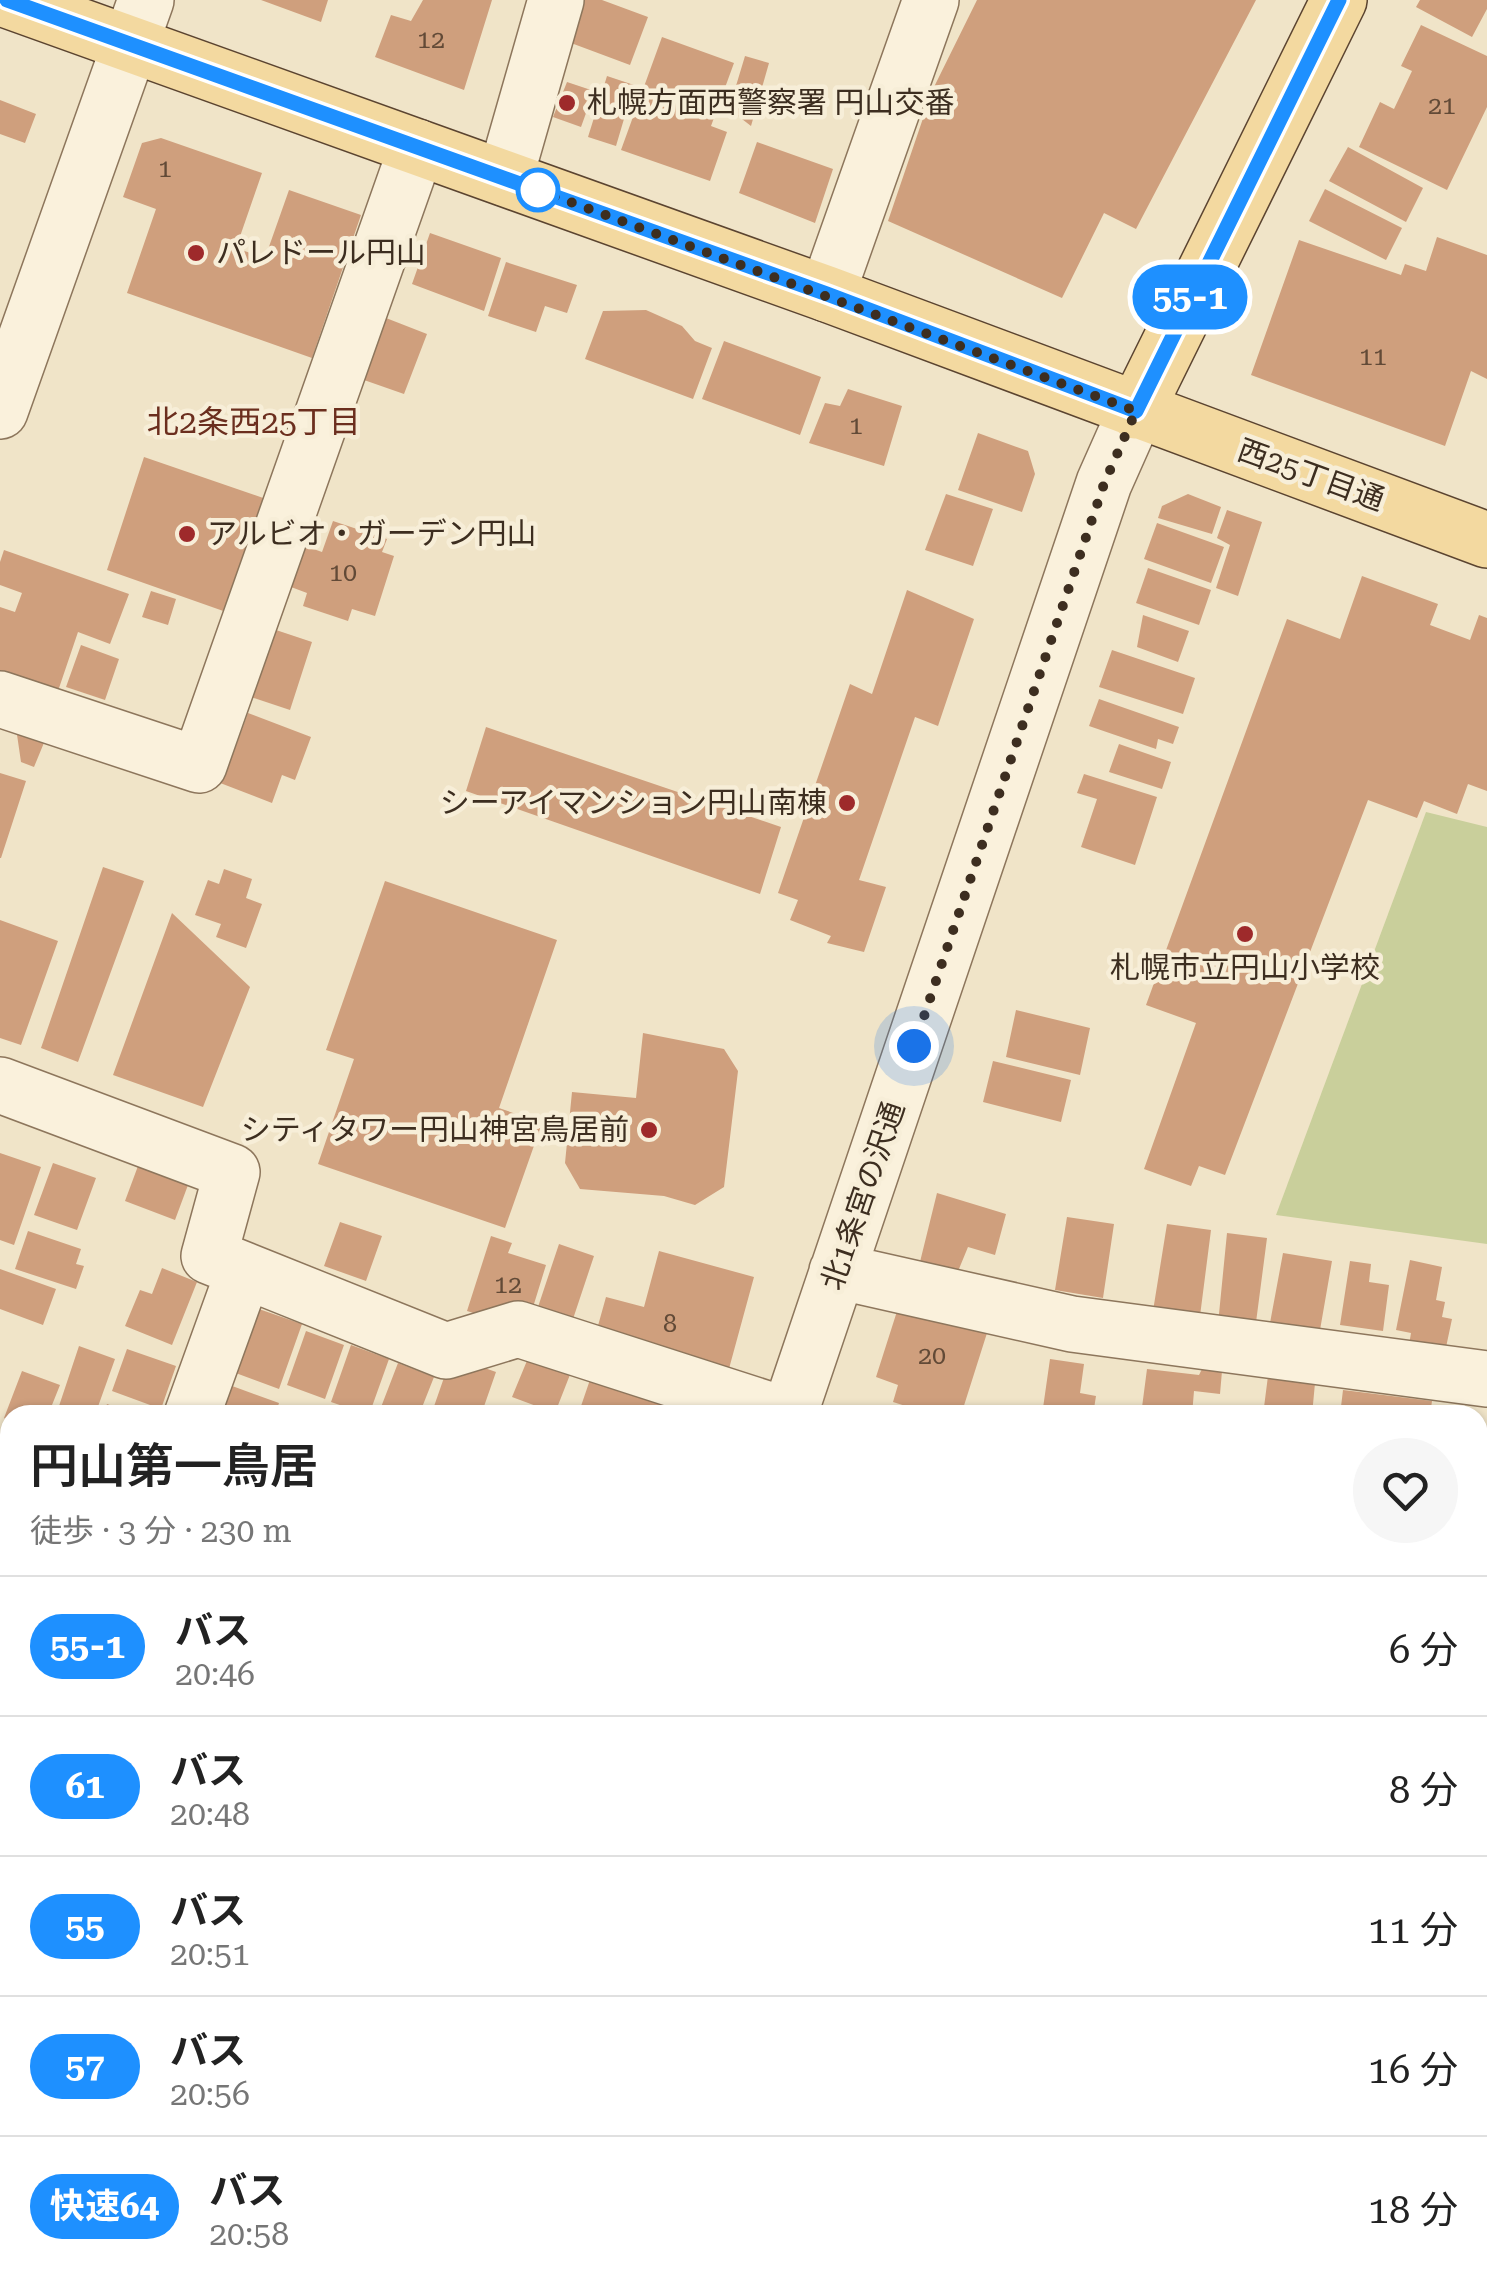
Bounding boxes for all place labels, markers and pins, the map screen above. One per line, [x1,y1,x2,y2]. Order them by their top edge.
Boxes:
place label: 札幌方面西警察署 円山交番 [587,85,955,120]
marker: 札幌方面西警察署 円山交番 [556,92,578,114]
unlabelled marker [517,169,559,211]
place label: パレドール円山 [216,235,426,270]
marker: パレドール円山 [185,242,207,264]
place label: アルビオ・ガーデン円山 [207,516,537,551]
marker: アルビオ・ガーデン円山 [176,523,198,545]
place label: シーアイマンション円山南棟 [440,785,827,820]
marker: シーアイマンション円山南棟 [836,792,858,814]
marker: 札幌市立円山小学校 [1234,923,1256,945]
place label: 札幌市立円山小学校 [1110,950,1380,985]
place label: シティタワー円山神宮鳥居前 [241,1112,629,1147]
marker: シティタワー円山神宮鳥居前 [638,1119,660,1141]

